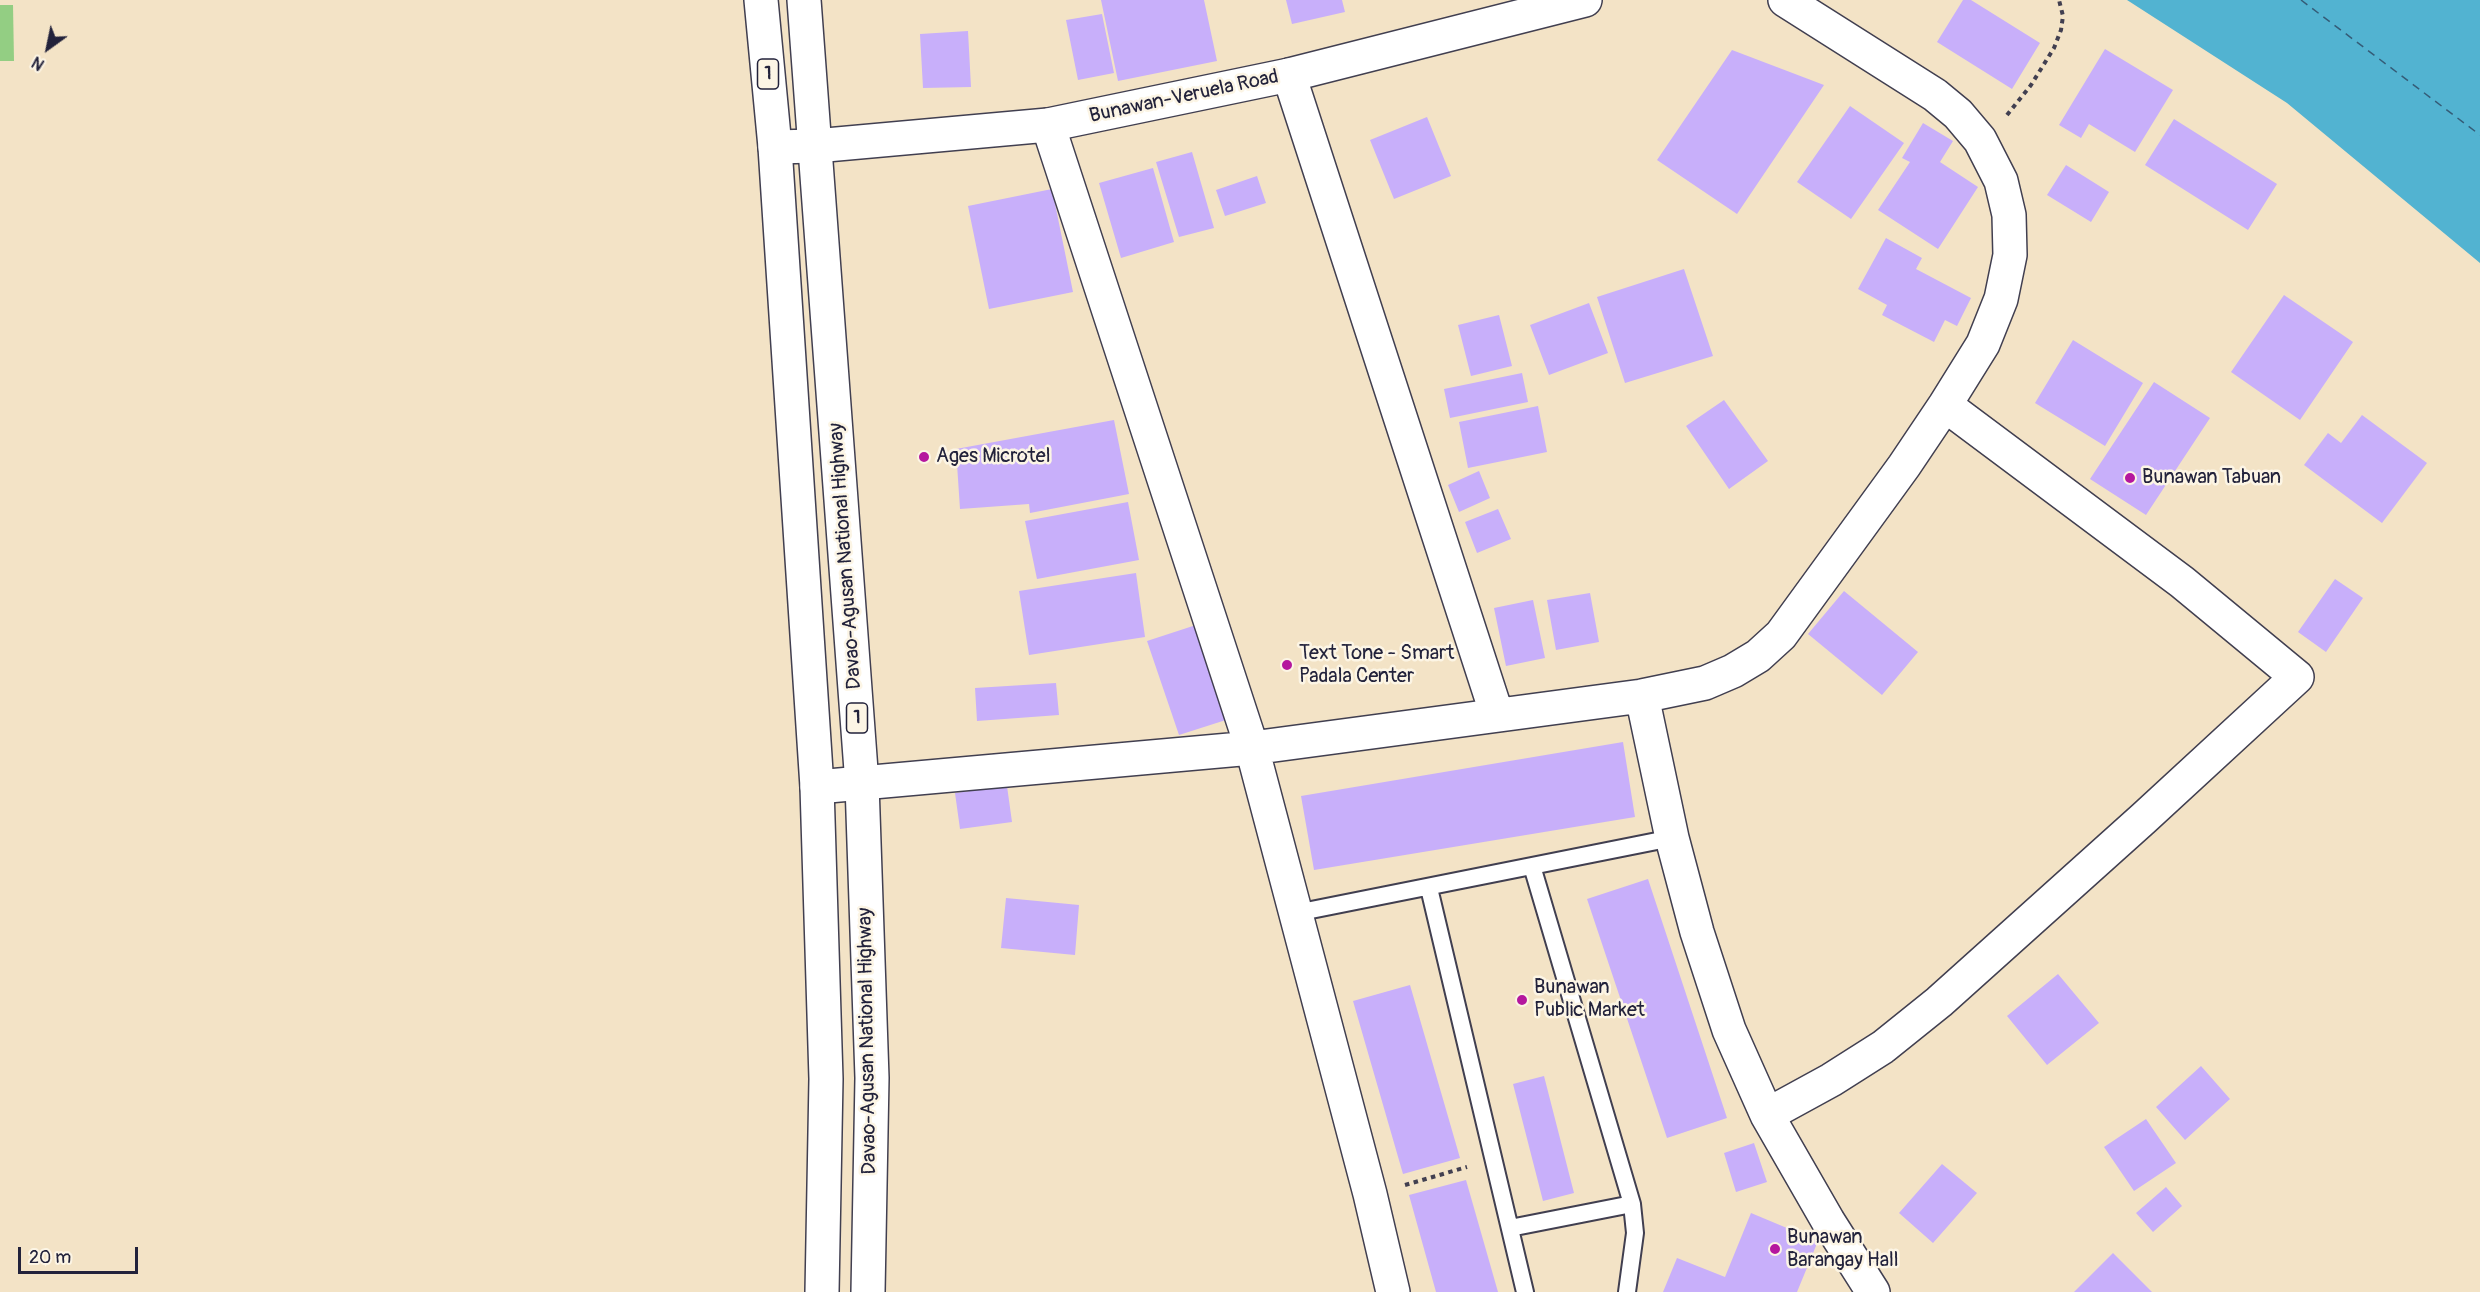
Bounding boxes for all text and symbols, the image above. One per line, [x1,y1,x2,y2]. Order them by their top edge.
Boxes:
north arrow [18,18,78,78]
text: N [28,52,48,74]
road number: 1 [758,59,778,89]
street label: Bunawan-Veruela Road [1087,65,1281,129]
street label: Davao-Agusan National Highway [825,422,867,690]
place label: Ages Microtel [936,445,1050,469]
marker: Ages Microtel [917,450,931,464]
place label: Bunawan Tabuan [2142,466,2281,490]
marker: Bunawan Tabuan [2123,471,2137,485]
place label: Text Tone - Smart Padala Center [1299,642,1454,689]
marker: Text Tone - Smart Padala Center [1280,658,1294,672]
road number: 1 [846,703,868,733]
street label: Davao-Agusan National Highway [854,907,882,1175]
place label: Bunawan Public Market [1534,976,1645,1023]
marker: Bunawan Public Market [1515,993,1529,1007]
place label: Bunawan Barangay Hall [1787,1226,1898,1273]
scale bar [21,1235,141,1273]
marker: Bunawan Barangay Hall [1768,1242,1782,1256]
text: 20 m [29,1246,71,1269]

